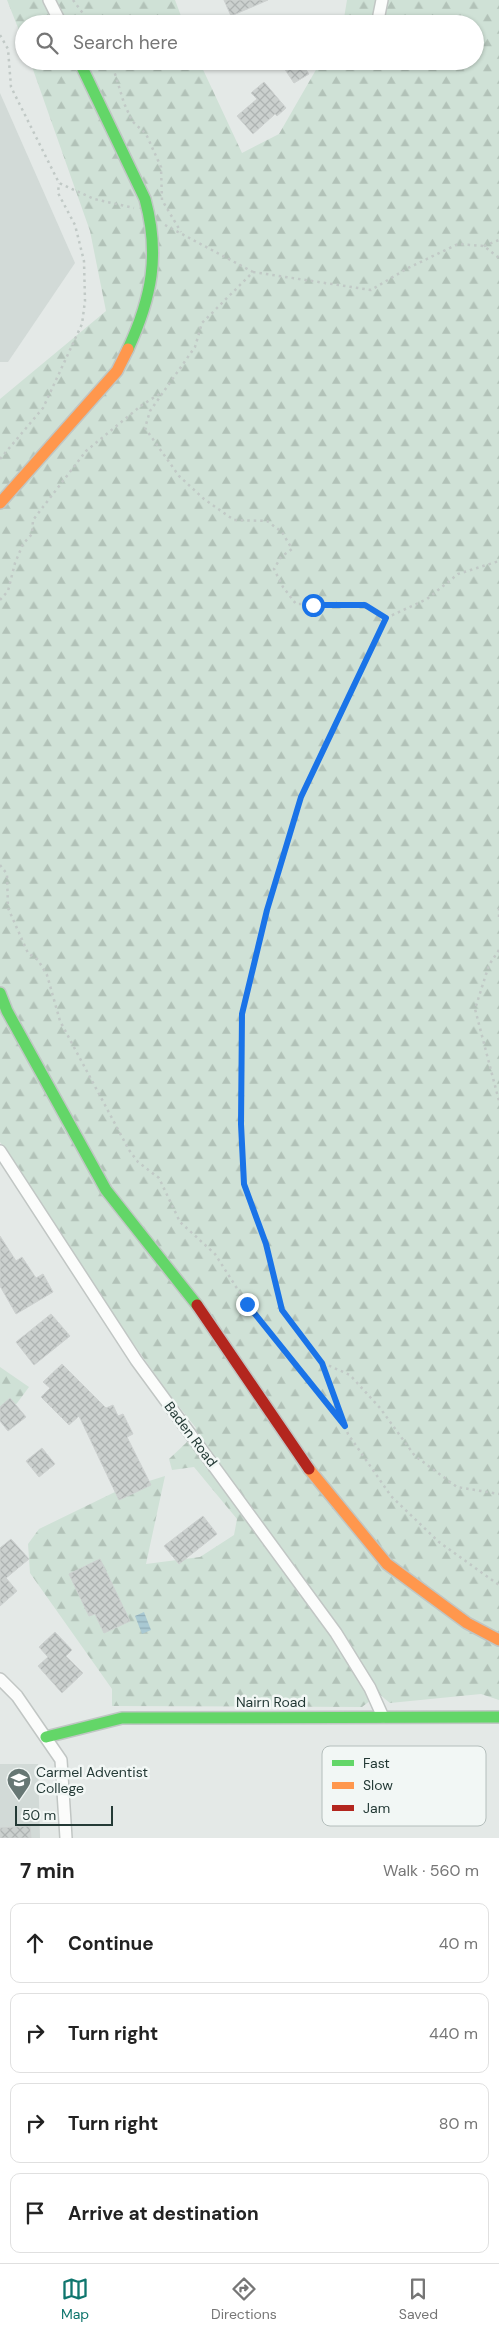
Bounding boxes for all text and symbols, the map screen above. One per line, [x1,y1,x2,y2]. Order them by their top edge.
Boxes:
search box [15,15,484,70]
icon: search [33,29,61,57]
text: Search here [73,30,178,55]
route start [302,594,325,617]
route end [236,1293,259,1316]
street label: Baden Road [161,1398,221,1470]
street label: Nairn Road [236,1693,306,1711]
legend [322,1746,486,1826]
text: Fast [363,1754,390,1772]
place label: Carmel Adventist College [36,1763,148,1797]
school or university icon: Carmel Adventist College [6,1767,32,1801]
text: Slow [363,1776,393,1794]
text: Jam [363,1799,390,1817]
scale bar [15,1803,112,1826]
text: 50 m [22,1806,56,1824]
text: 7 min [20,1857,75,1885]
text: Walk · 560 m [383,1860,479,1881]
icon: ahead [21,1929,49,1957]
text: Continue [68,1931,154,1956]
text: 40 m [439,1933,478,1954]
icon: right [21,2019,49,2047]
text: Turn right [68,2021,158,2046]
text: 440 m [429,2023,478,2044]
icon: right [21,2109,49,2137]
text: Turn right [68,2111,158,2136]
text: 80 m [439,2113,478,2134]
icon: arrive [21,2199,49,2227]
text: Arrive at destination [68,2201,259,2226]
tab: Map [61,2275,89,2323]
tab: Directions [211,2275,277,2323]
tab: Saved [399,2275,438,2323]

